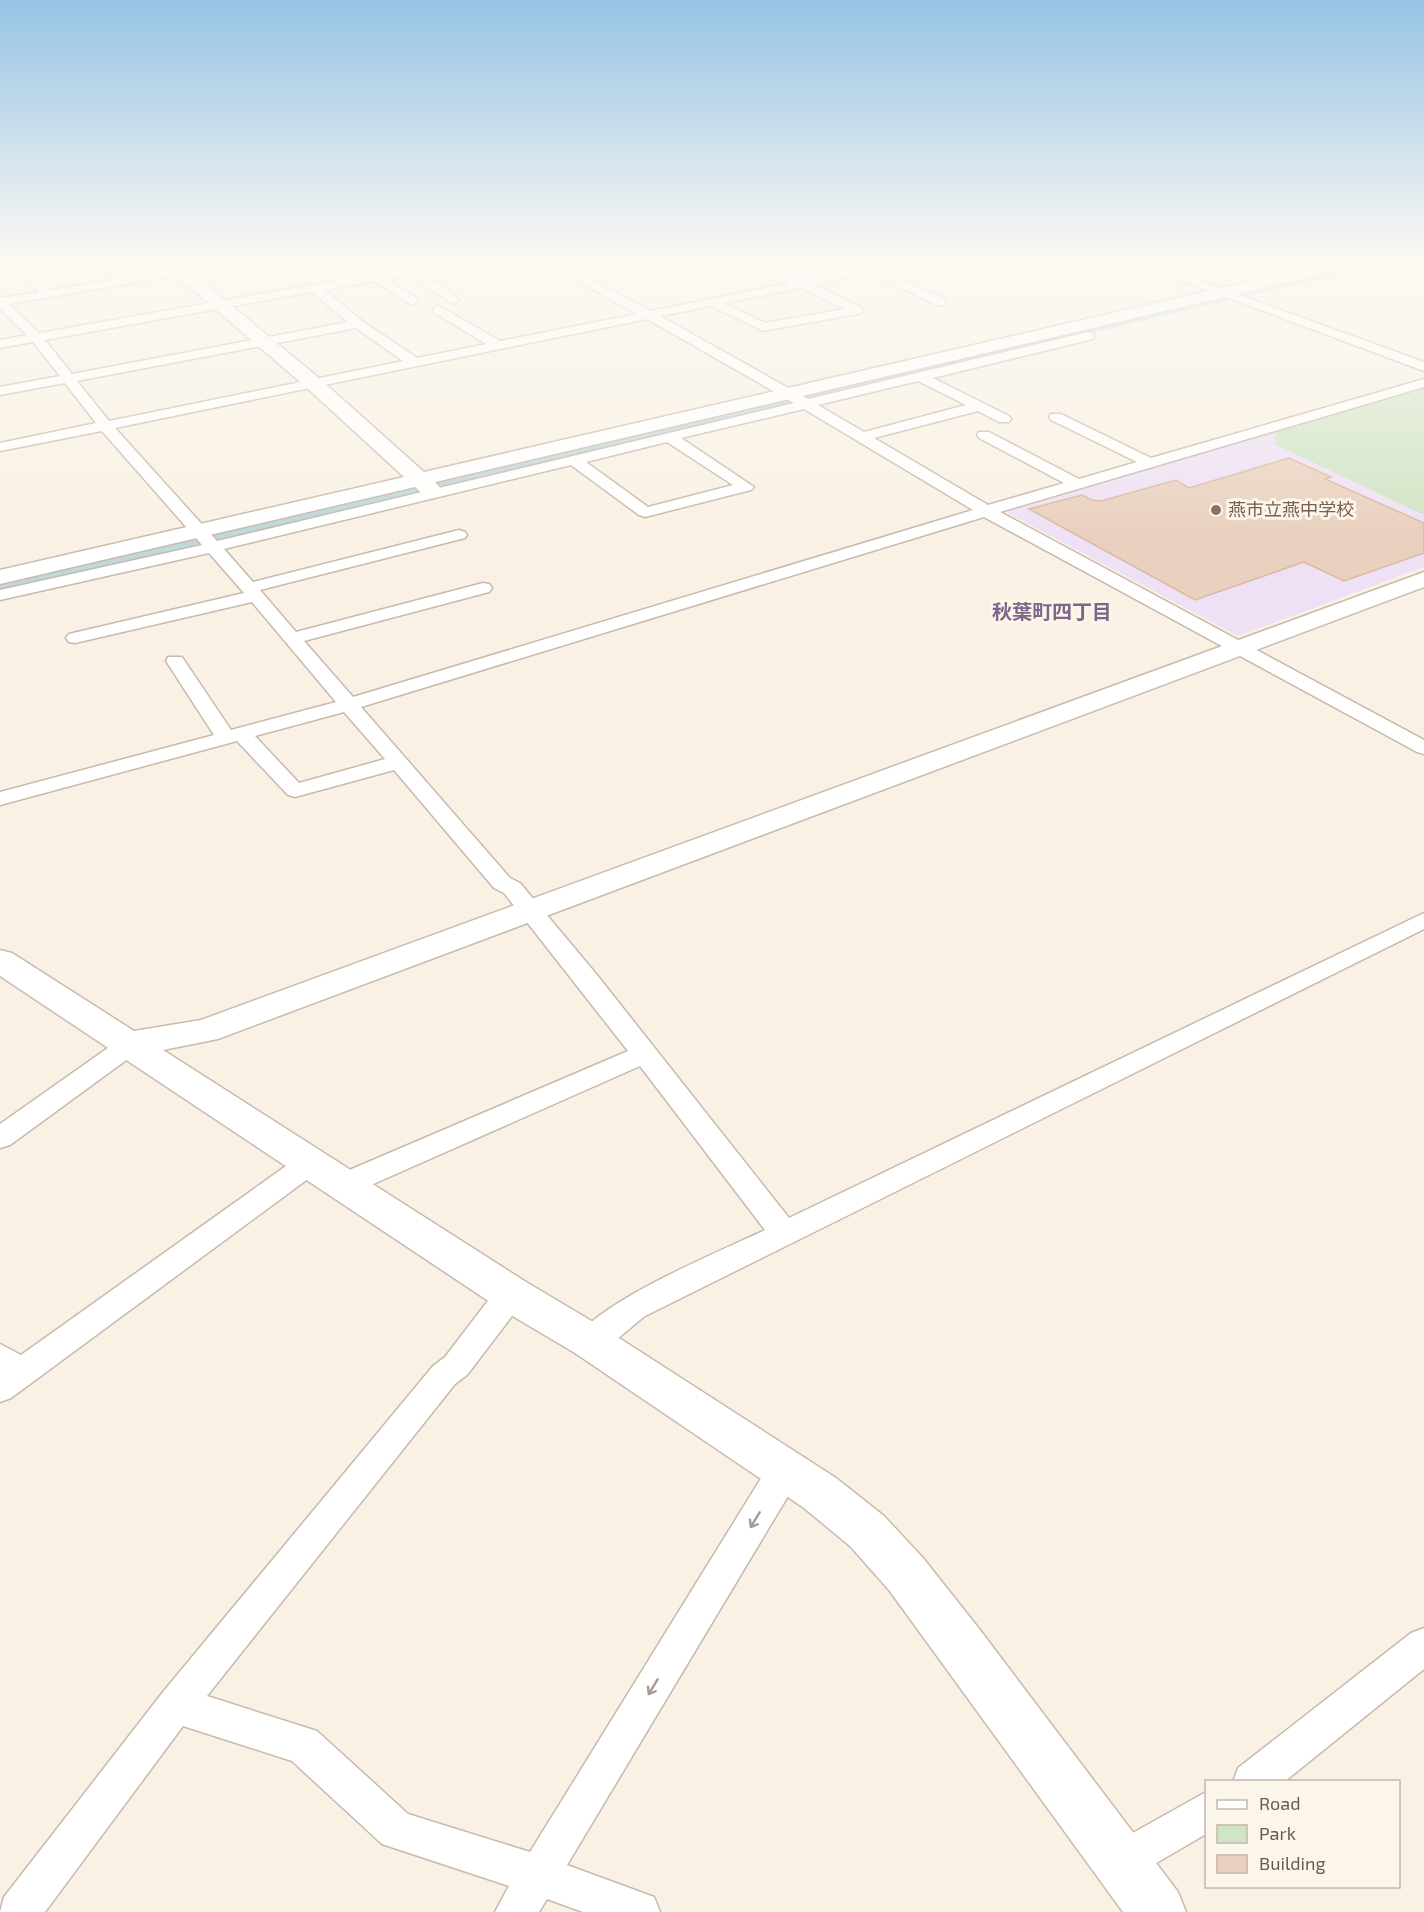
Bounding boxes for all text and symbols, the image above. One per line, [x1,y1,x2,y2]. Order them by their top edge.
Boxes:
place label: 燕市立燕中学校 [1228,498,1354,520]
marker: 燕市立燕中学校 [1209,503,1223,517]
district label: 秋葉町四丁目 [992,599,1112,623]
one-way arrow [748,1511,760,1528]
one-way arrow [647,1678,659,1695]
legend [1205,1780,1400,1888]
text: Road [1259,1792,1300,1814]
text: Park [1259,1822,1296,1844]
text: Building [1259,1852,1326,1874]

